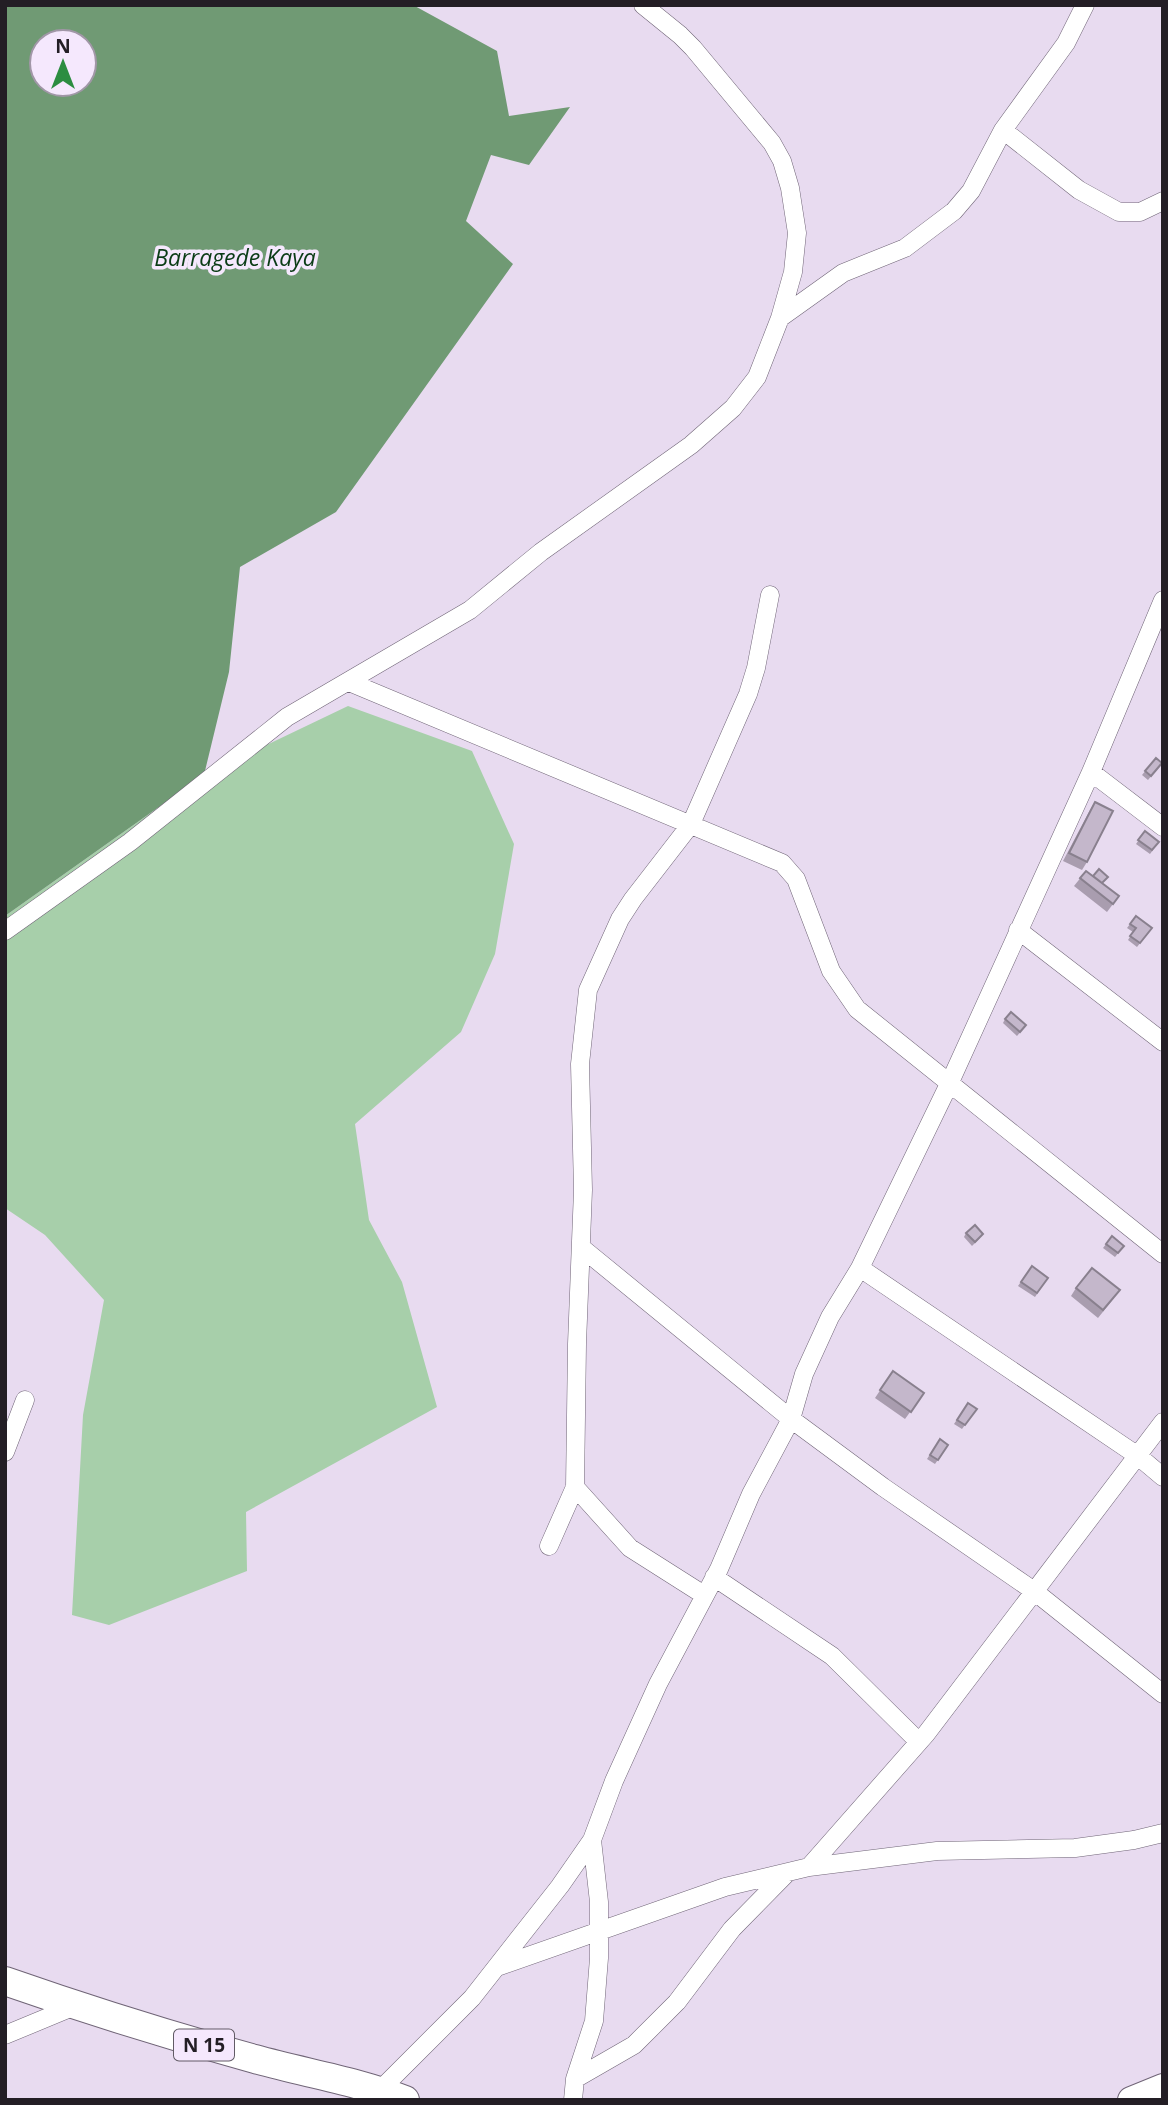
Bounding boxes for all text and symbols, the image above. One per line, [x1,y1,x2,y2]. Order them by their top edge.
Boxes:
north arrow [28,28,98,98]
text: N [55,33,71,59]
water label: Barragede Kaya [154,241,316,273]
road number: N 15 [174,2030,234,2060]

